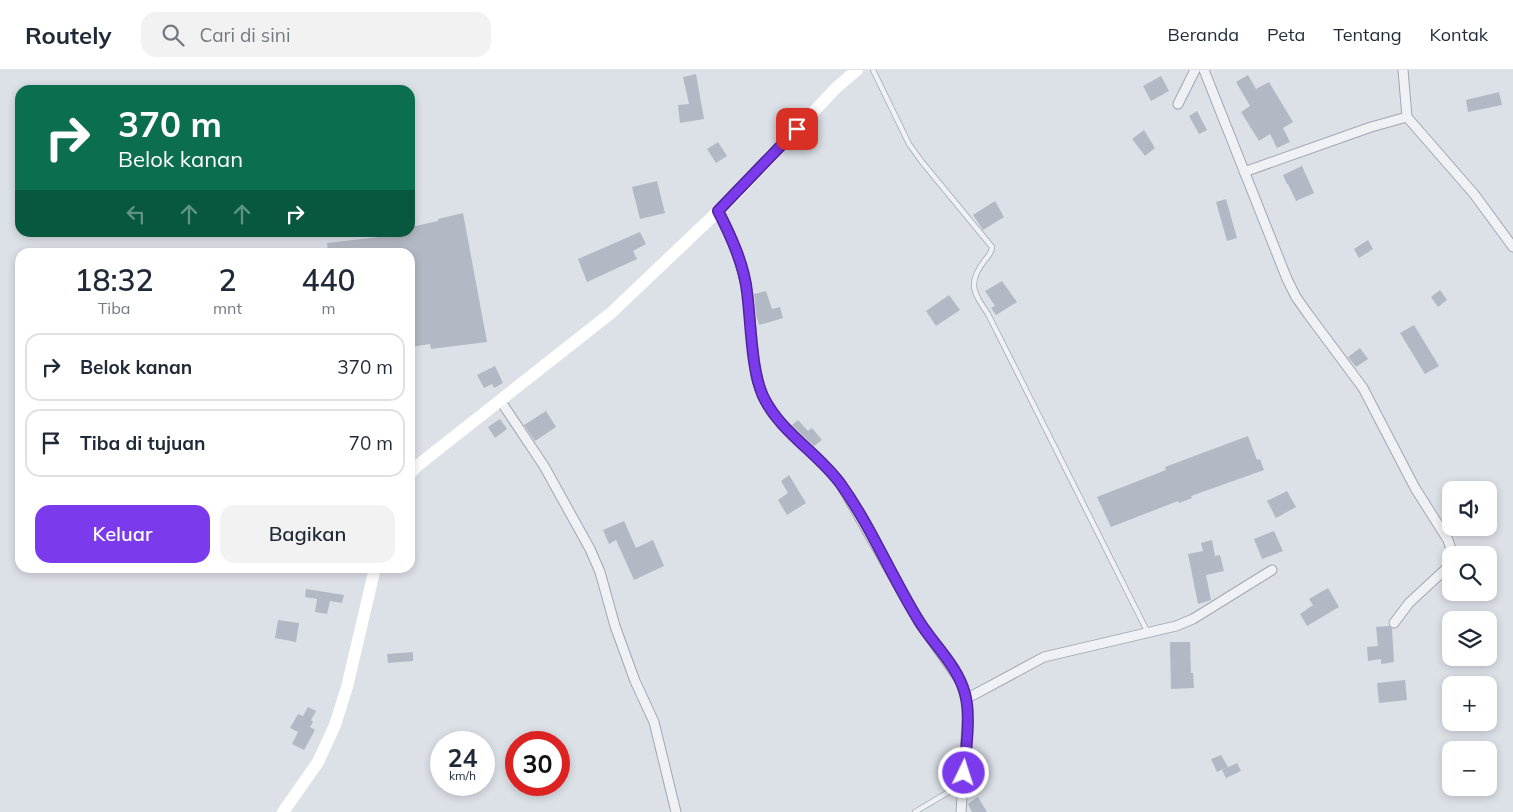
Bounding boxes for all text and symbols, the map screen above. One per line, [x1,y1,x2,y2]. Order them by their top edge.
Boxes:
search box [141,12,491,57]
text: Routely [25,20,111,50]
icon: search [159,21,187,49]
text: Cari di sini [199,23,290,47]
text: Beranda [1168,23,1239,46]
text: Peta [1267,23,1305,46]
text: Tentang [1333,23,1402,46]
text: Kontak [1430,23,1488,46]
text: 370 m [118,102,222,146]
icon: right [35,105,100,170]
pin [776,108,818,150]
icon: arrive [783,115,811,143]
text: Belok kanan [118,145,243,173]
icon: left [122,200,150,228]
icon: ahead [175,200,203,228]
icon: ahead [228,200,256,228]
icon: right [281,200,309,228]
text: 18:32 [74,261,154,299]
text: 2 [219,261,237,299]
text: 440 [302,261,356,299]
text: Tiba [98,298,130,318]
text: mnt [213,298,242,318]
text: m [321,298,336,318]
icon: right [37,353,65,381]
text: Belok kanan [80,355,192,379]
text: 370 m [337,355,393,379]
icon: arrive [37,429,65,457]
text: Tiba di tujuan [80,431,205,455]
text: 70 m [349,431,393,455]
map controls [1442,481,1497,796]
button: sound [1442,481,1497,536]
button: Keluar [35,505,210,563]
button: Bagikan [220,505,395,563]
button: search [1442,546,1497,601]
button: layers [1442,611,1497,666]
button: + [1442,676,1497,731]
speed limit sign: 30 [505,731,570,796]
button: − [1442,741,1497,796]
text: 24 [447,742,478,773]
position arrow [937,746,989,798]
text: km/h [449,768,476,783]

